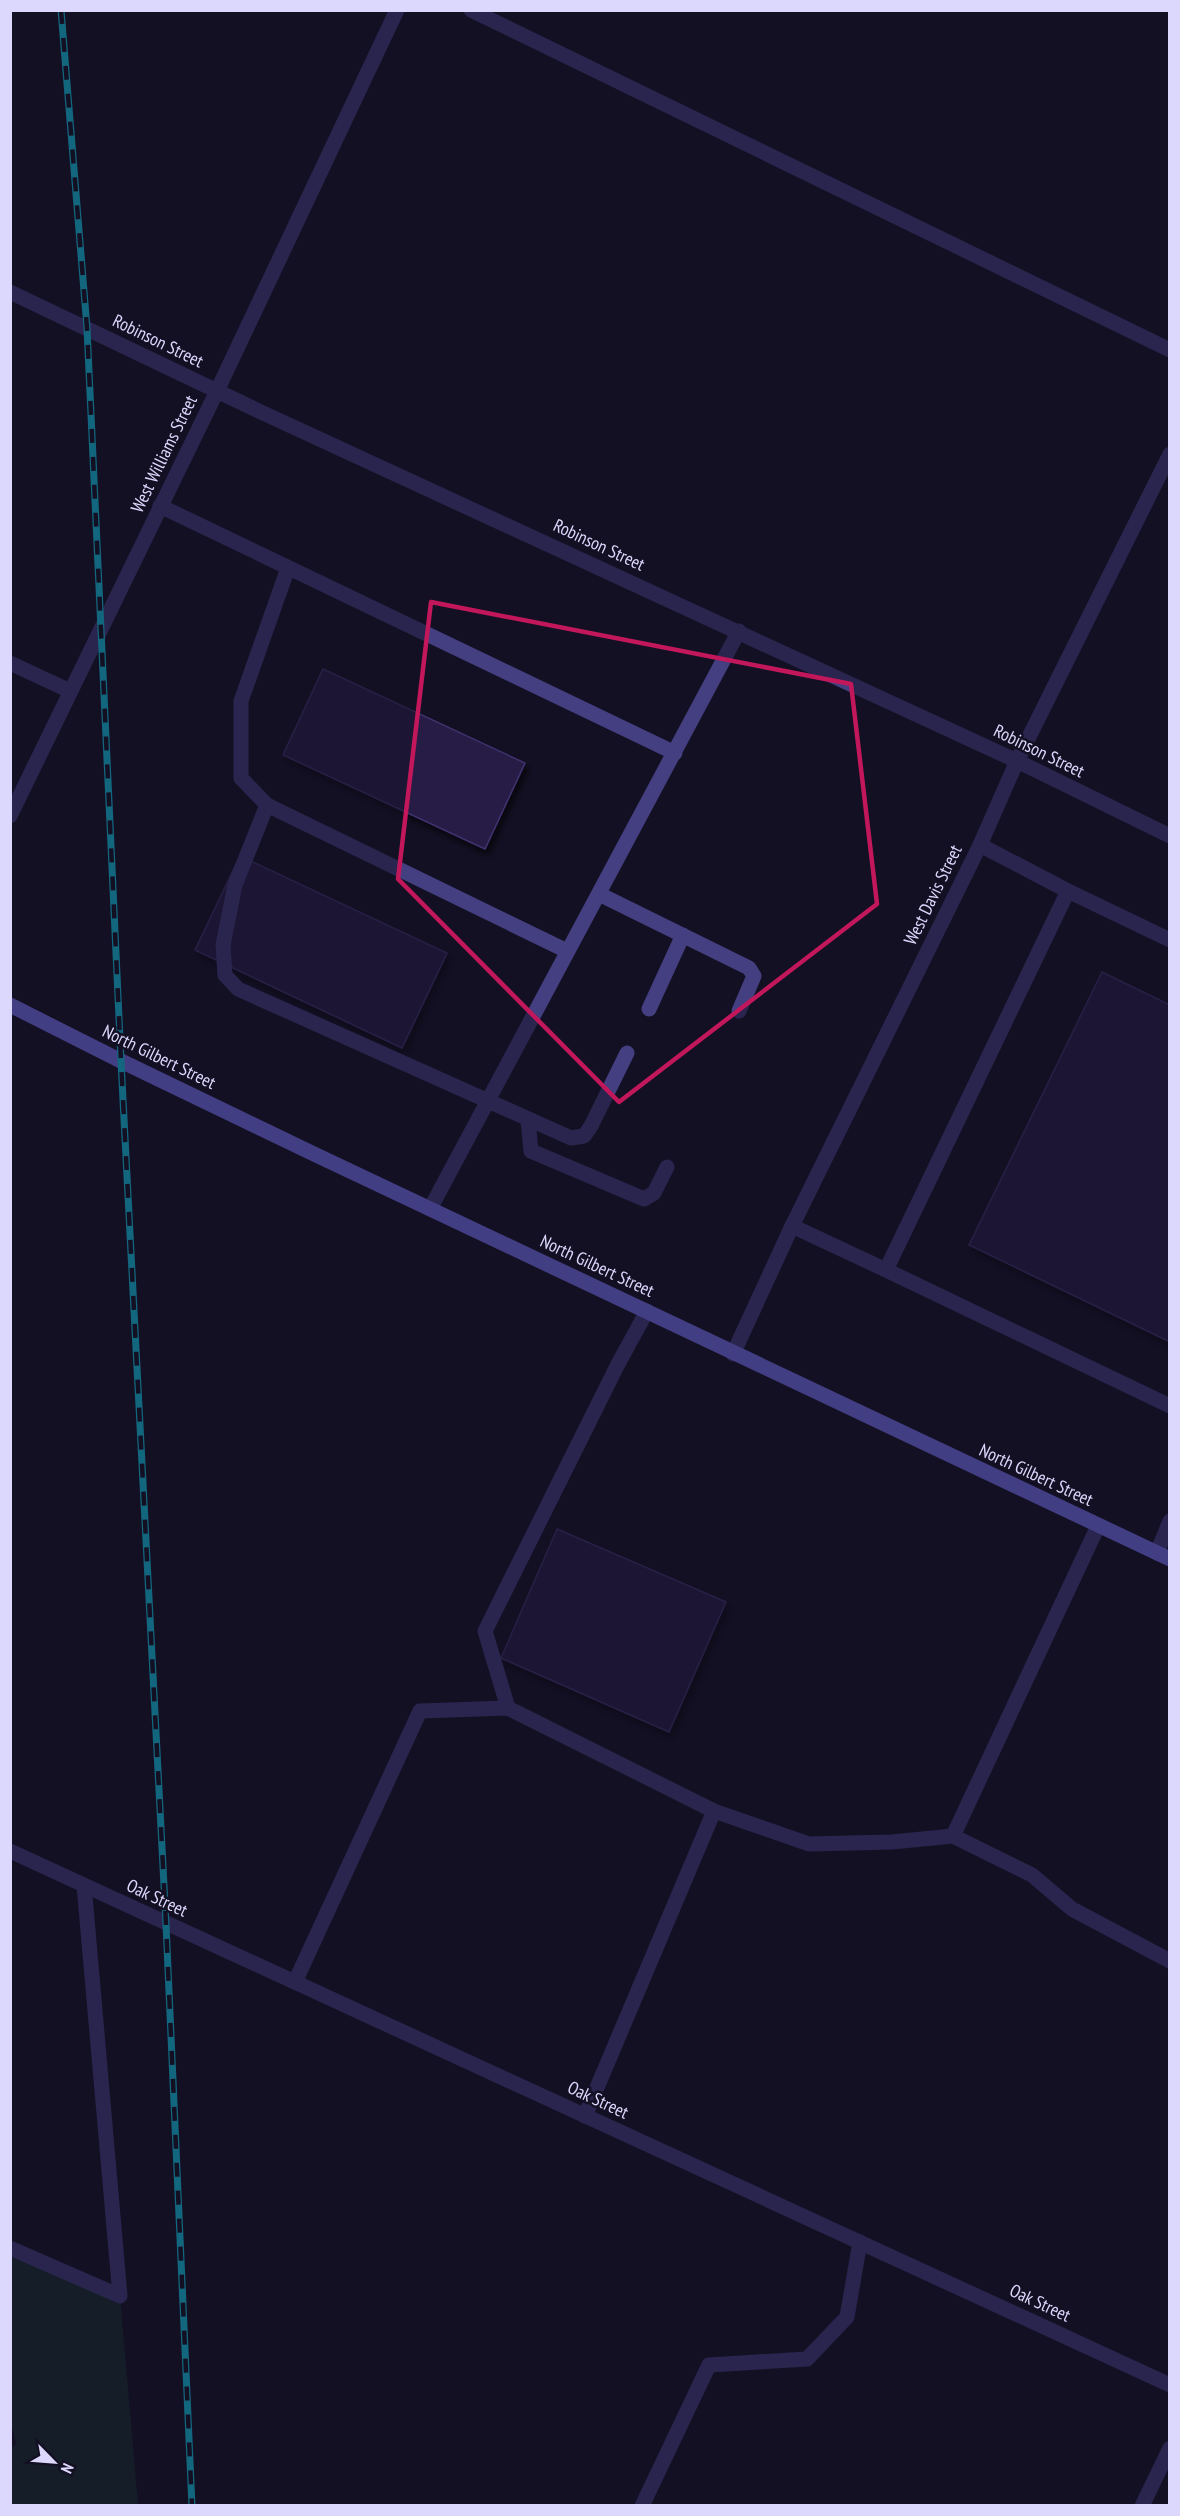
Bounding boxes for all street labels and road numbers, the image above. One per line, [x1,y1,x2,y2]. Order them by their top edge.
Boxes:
street label: Robinson Street [109,309,207,372]
street label: West Williams Street [125,391,202,516]
street label: Robinson Street [550,513,649,576]
street label: Robinson Street [990,719,1088,782]
street label: West Davis Street [898,841,967,949]
street label: North Gilbert Street [99,1019,220,1094]
street label: North Gilbert Street [537,1229,658,1302]
street label: North Gilbert Street [976,1438,1097,1511]
street label: Oak Street [123,1873,191,1922]
street label: Oak Street [564,2075,632,2124]
street label: Oak Street [1006,2278,1074,2327]

